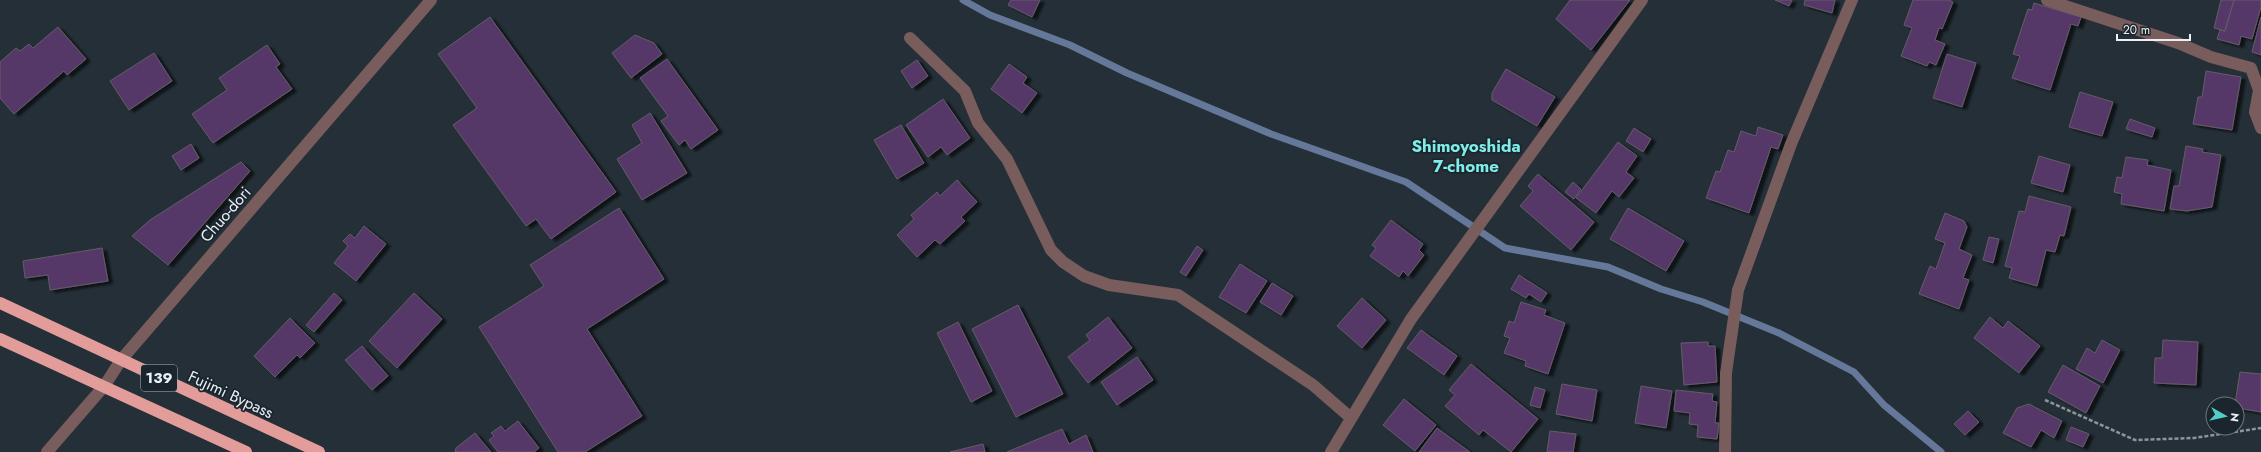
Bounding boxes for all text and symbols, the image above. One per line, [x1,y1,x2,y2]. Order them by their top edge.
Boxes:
scale bar [2117,16,2190,42]
text: 20 m [2123,21,2150,39]
district label: Shimoyoshida 7-chome [1411,134,1521,178]
street label: Chuo-dori [195,181,256,247]
road number: 139 [141,365,177,391]
street label: Fujimi Bypass [185,365,277,424]
north arrow [2205,396,2245,436]
text: N [2226,412,2243,423]

